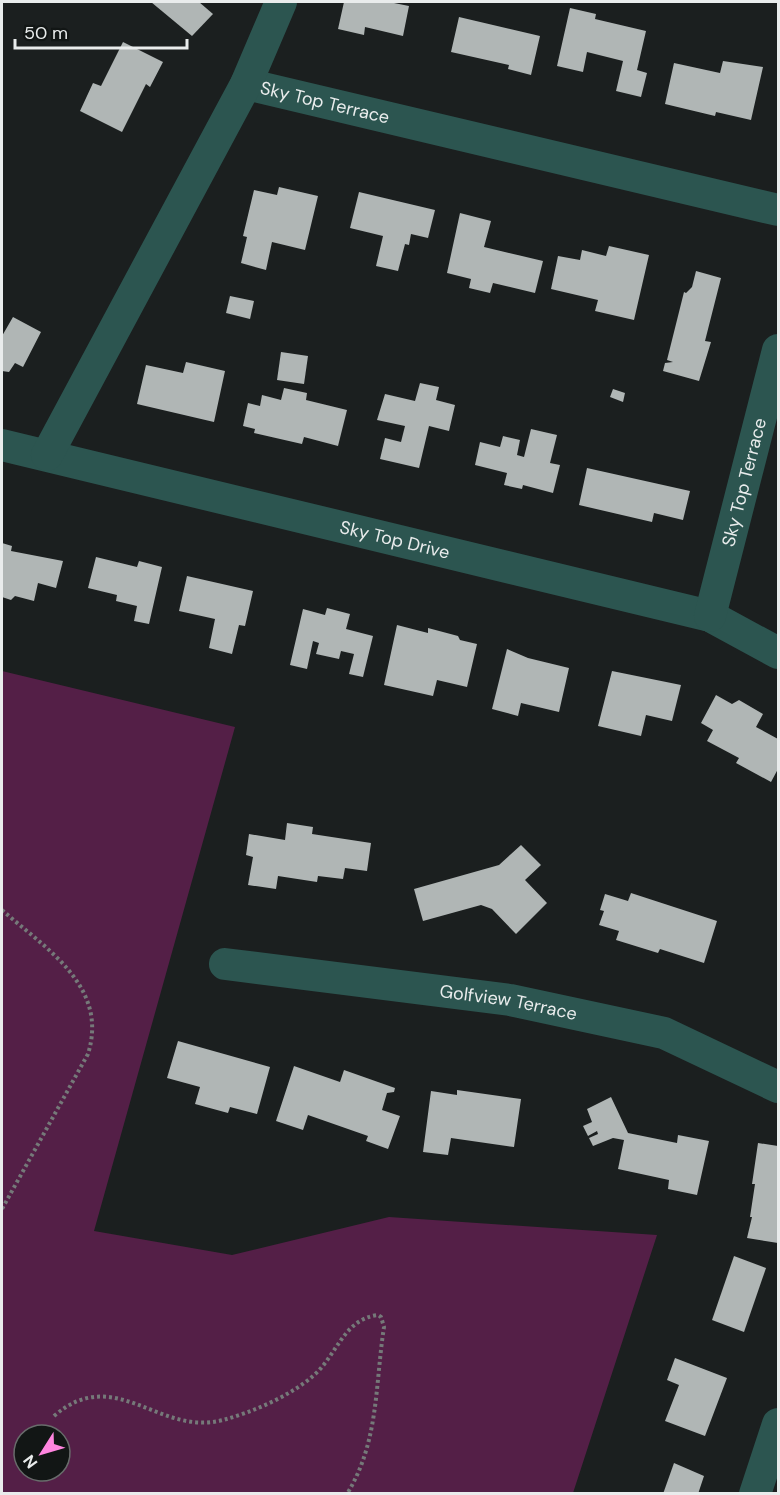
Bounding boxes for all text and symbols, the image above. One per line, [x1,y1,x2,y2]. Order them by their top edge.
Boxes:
scale bar [15,12,188,50]
text: 50 m [24,21,68,45]
street label: Sky Top Terrace [258,76,392,130]
street label: Sky Top Terrace [716,415,772,549]
street label: Sky Top Drive [337,515,452,565]
street label: Golfview Terrace [438,979,579,1026]
north arrow [12,1423,72,1483]
text: N [19,1451,42,1473]

